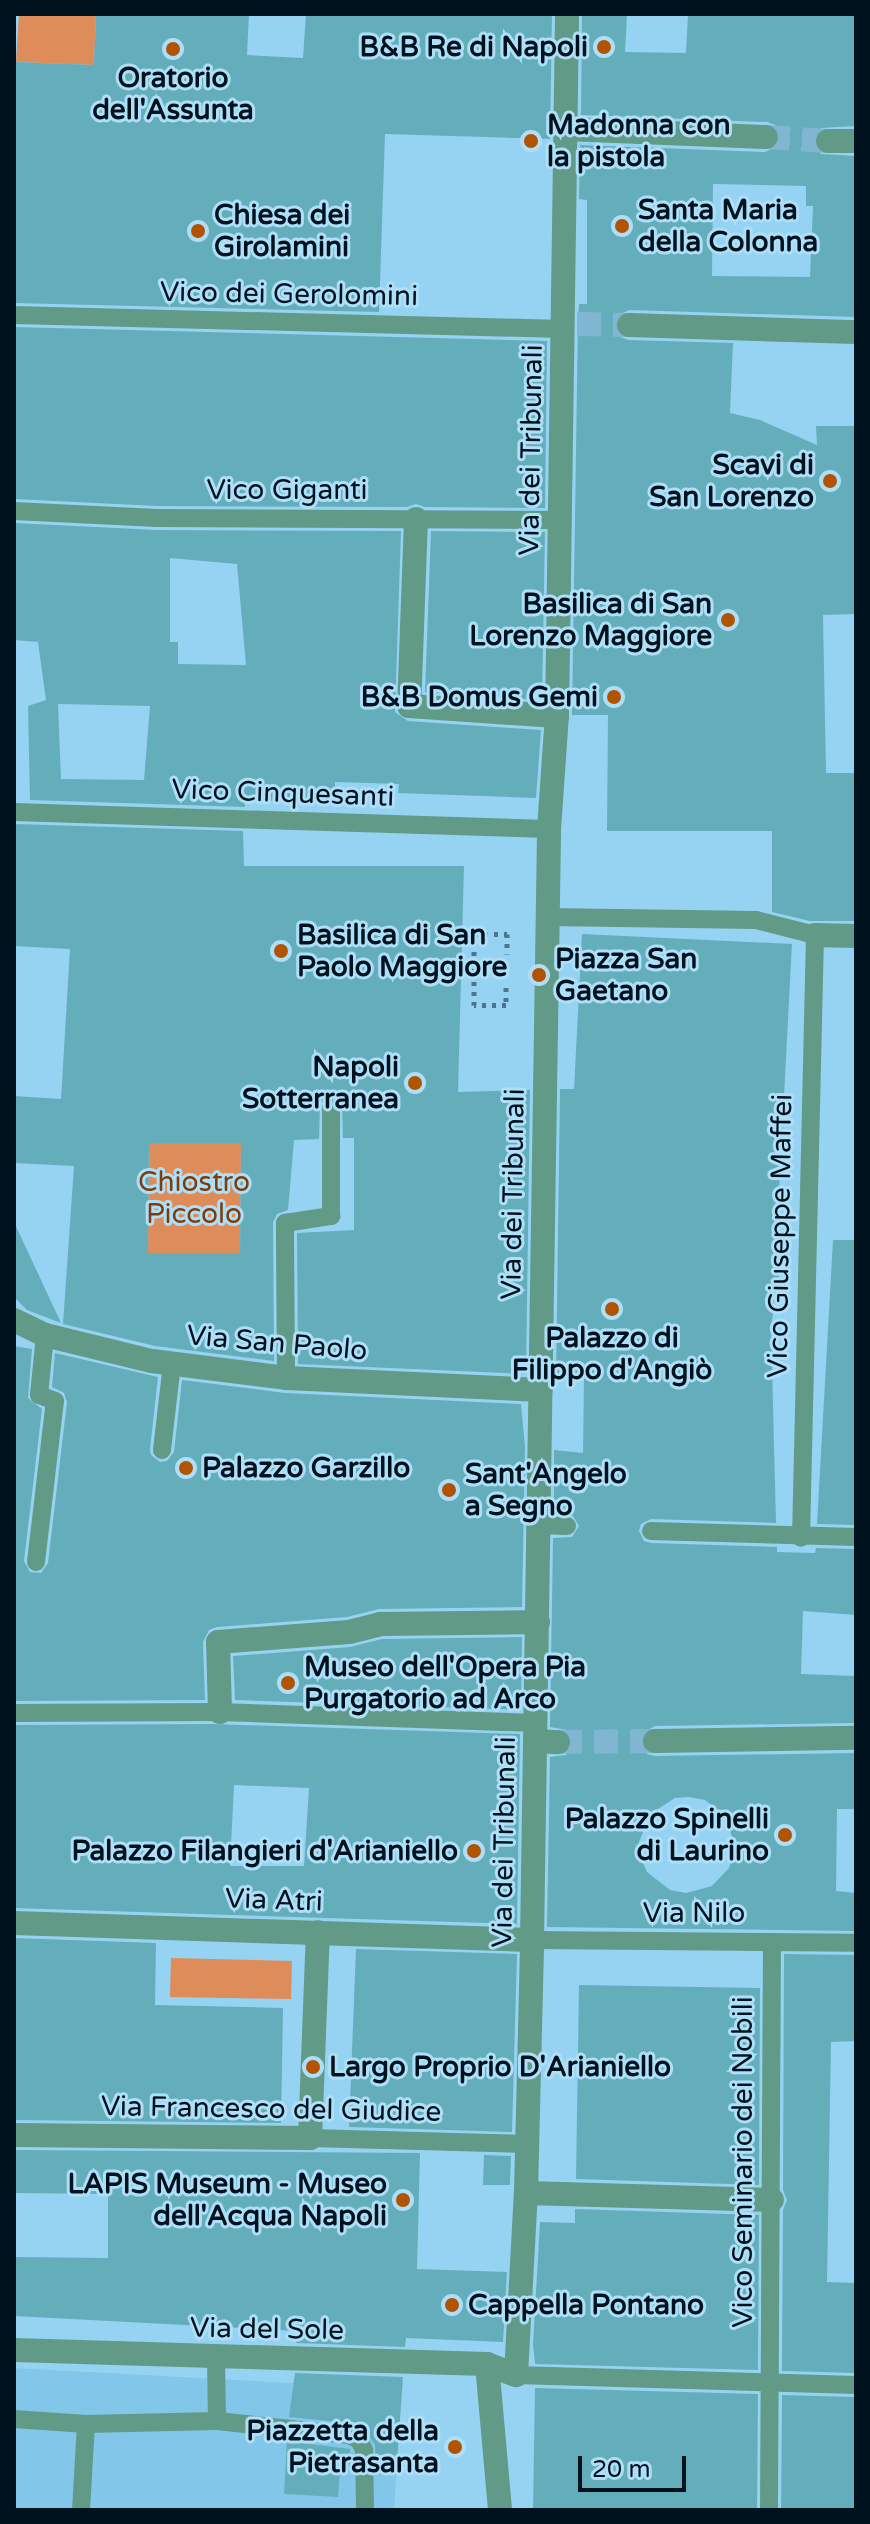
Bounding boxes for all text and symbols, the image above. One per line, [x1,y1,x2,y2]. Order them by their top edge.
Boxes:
place label: B&B Re di Napoli [360,30,588,64]
marker: B&B Re di Napoli [595,38,613,56]
marker: Oratorio dell'Assunta [164,40,182,58]
place label: Oratorio dell'Assunta [92,61,254,127]
place label: Madonna con la pistola [547,108,730,174]
marker: Madonna con la pistola [522,132,540,150]
place label: Santa Maria della Colonna [638,193,818,259]
place label: Chiesa dei Girolamini [214,198,350,264]
marker: Santa Maria della Colonna [613,217,631,235]
marker: Chiesa dei Girolamini [189,222,207,240]
street label: Vico dei Gerolomini [160,275,418,313]
street label: Via dei Tribunali [512,344,550,556]
place label: Scavi di San Lorenzo [649,448,814,514]
marker: Scavi di San Lorenzo [821,472,839,490]
street label: Vico Giganti [206,473,368,507]
place label: Basilica di San Lorenzo Maggiore [469,587,712,653]
marker: Basilica di San Lorenzo Maggiore [719,611,737,629]
place label: B&B Domus Gemi [361,680,598,714]
marker: B&B Domus Gemi [605,688,623,706]
street label: Vico Cinquesanti [171,772,395,814]
place label: Basilica di San Paolo Maggiore [297,918,507,984]
marker: Basilica di San Paolo Maggiore [272,942,290,960]
place label: Piazza San Gaetano [555,942,697,1008]
marker: Piazza San Gaetano [530,966,548,984]
place label: Napoli Sotterranea [242,1050,399,1116]
marker: Napoli Sotterranea [406,1074,424,1092]
street label: Via dei Tribunali [494,1088,532,1300]
street label: Vico Giuseppe Maffei [761,1094,799,1378]
park label: Chiostro Piccolo [138,1165,250,1231]
marker: Palazzo di Filippo d'Angiò [603,1300,621,1318]
street label: Via San Paolo [185,1318,369,1368]
place label: Palazzo di Filippo d'Angiò [512,1321,712,1387]
place label: Palazzo Garzillo [202,1451,410,1485]
place label: Sant'Angelo a Segno [465,1457,627,1523]
marker: Palazzo Garzillo [177,1459,195,1477]
marker: Sant'Angelo a Segno [440,1481,458,1499]
place label: Museo dell'Opera Pia Purgatorio ad Arco [304,1650,586,1716]
marker: Museo dell'Opera Pia Purgatorio ad Arco [279,1674,297,1692]
street label: Via dei Tribunali [485,1736,523,1948]
place label: Palazzo Spinelli di Laurino [565,1802,769,1868]
marker: Palazzo Spinelli di Laurino [776,1826,794,1844]
place label: Palazzo Filangieri d'Arianiello [71,1834,458,1868]
marker: Palazzo Filangieri d'Arianiello [465,1842,483,1860]
street label: Via Atri [225,1882,323,1918]
street label: Via Nilo [643,1896,745,1930]
street label: Vico Seminario dei Nobili [726,1996,760,2328]
place label: Largo Proprio D'Arianiello [329,2050,671,2084]
marker: Largo Proprio D'Arianiello [304,2058,322,2076]
street label: Via Francesco del Giudice [101,2089,441,2129]
place label: LAPIS Museum - Museo dell'Acqua Napoli [67,2167,387,2233]
marker: LAPIS Museum - Museo dell'Acqua Napoli [394,2191,412,2209]
place label: Cappella Pontano [468,2288,704,2322]
marker: Cappella Pontano [443,2296,461,2314]
street label: Via del Sole [190,2311,344,2347]
place label: Piazzetta della Pietrasanta [246,2414,439,2480]
marker: Piazzetta della Pietrasanta [446,2438,464,2456]
scale bar [582,2440,690,2490]
text: 20 m [592,2455,650,2484]

